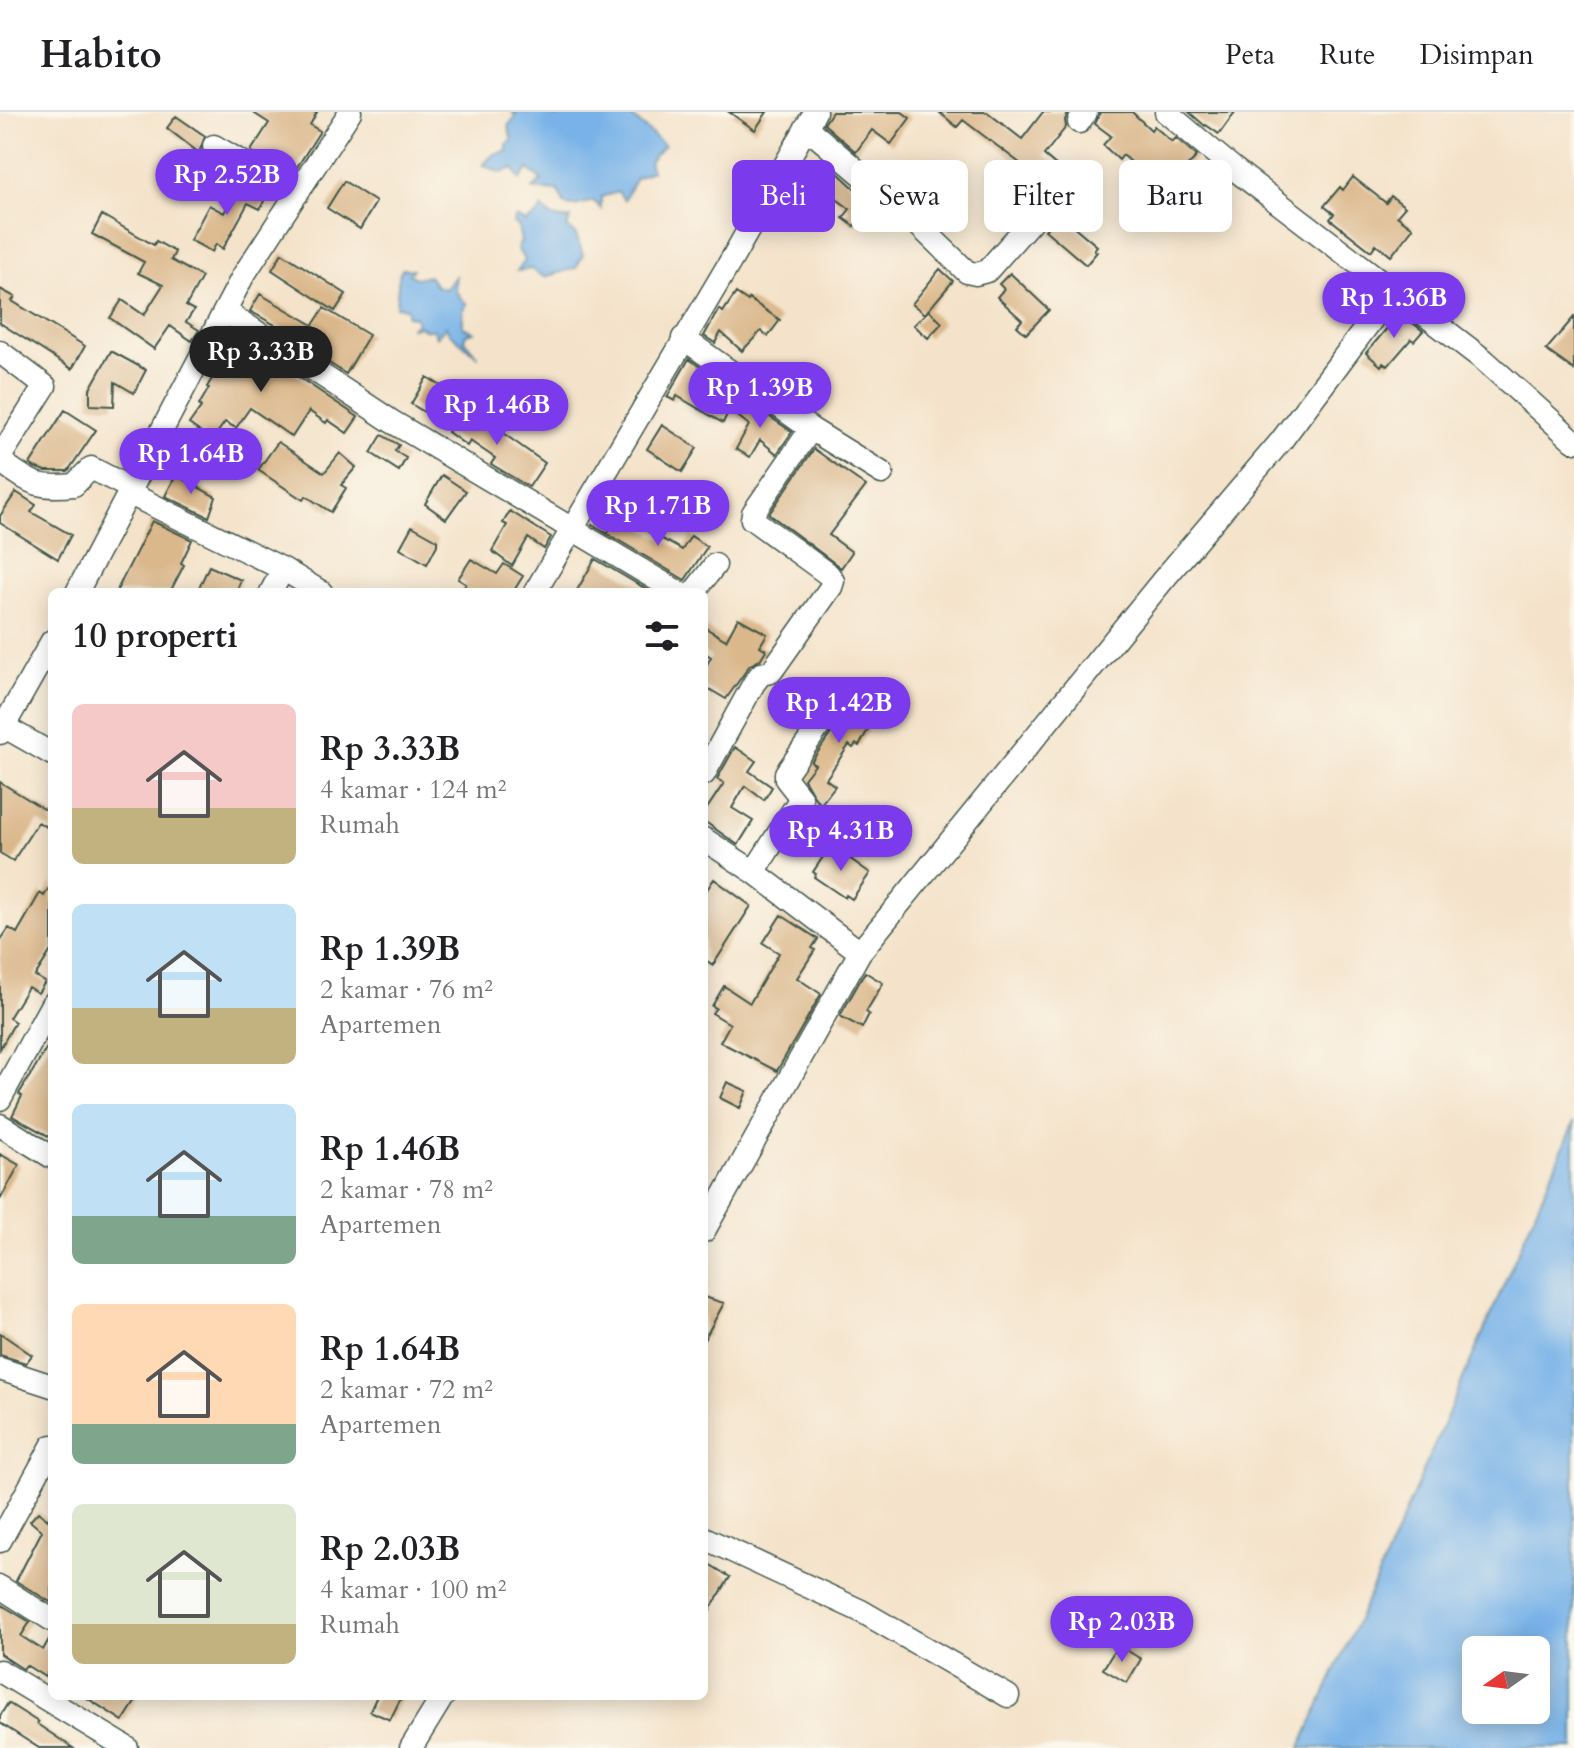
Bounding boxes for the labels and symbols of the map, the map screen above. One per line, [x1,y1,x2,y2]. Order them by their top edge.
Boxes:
pin: Rp 2.52B [144,149,310,217]
pin: Rp 1.36B [1311,272,1477,340]
pin: Rp 3.33B [178,326,344,394]
pin: Rp 1.39B [677,362,843,430]
pin: Rp 1.46B [414,379,580,447]
pin: Rp 1.64B [108,428,274,496]
pin: Rp 1.71B [575,480,741,548]
pin: Rp 1.42B [756,677,922,745]
pin: Rp 4.31B [758,805,924,873]
pin: Rp 2.03B [1039,1596,1205,1664]
north arrow [1462,1636,1550,1724]

